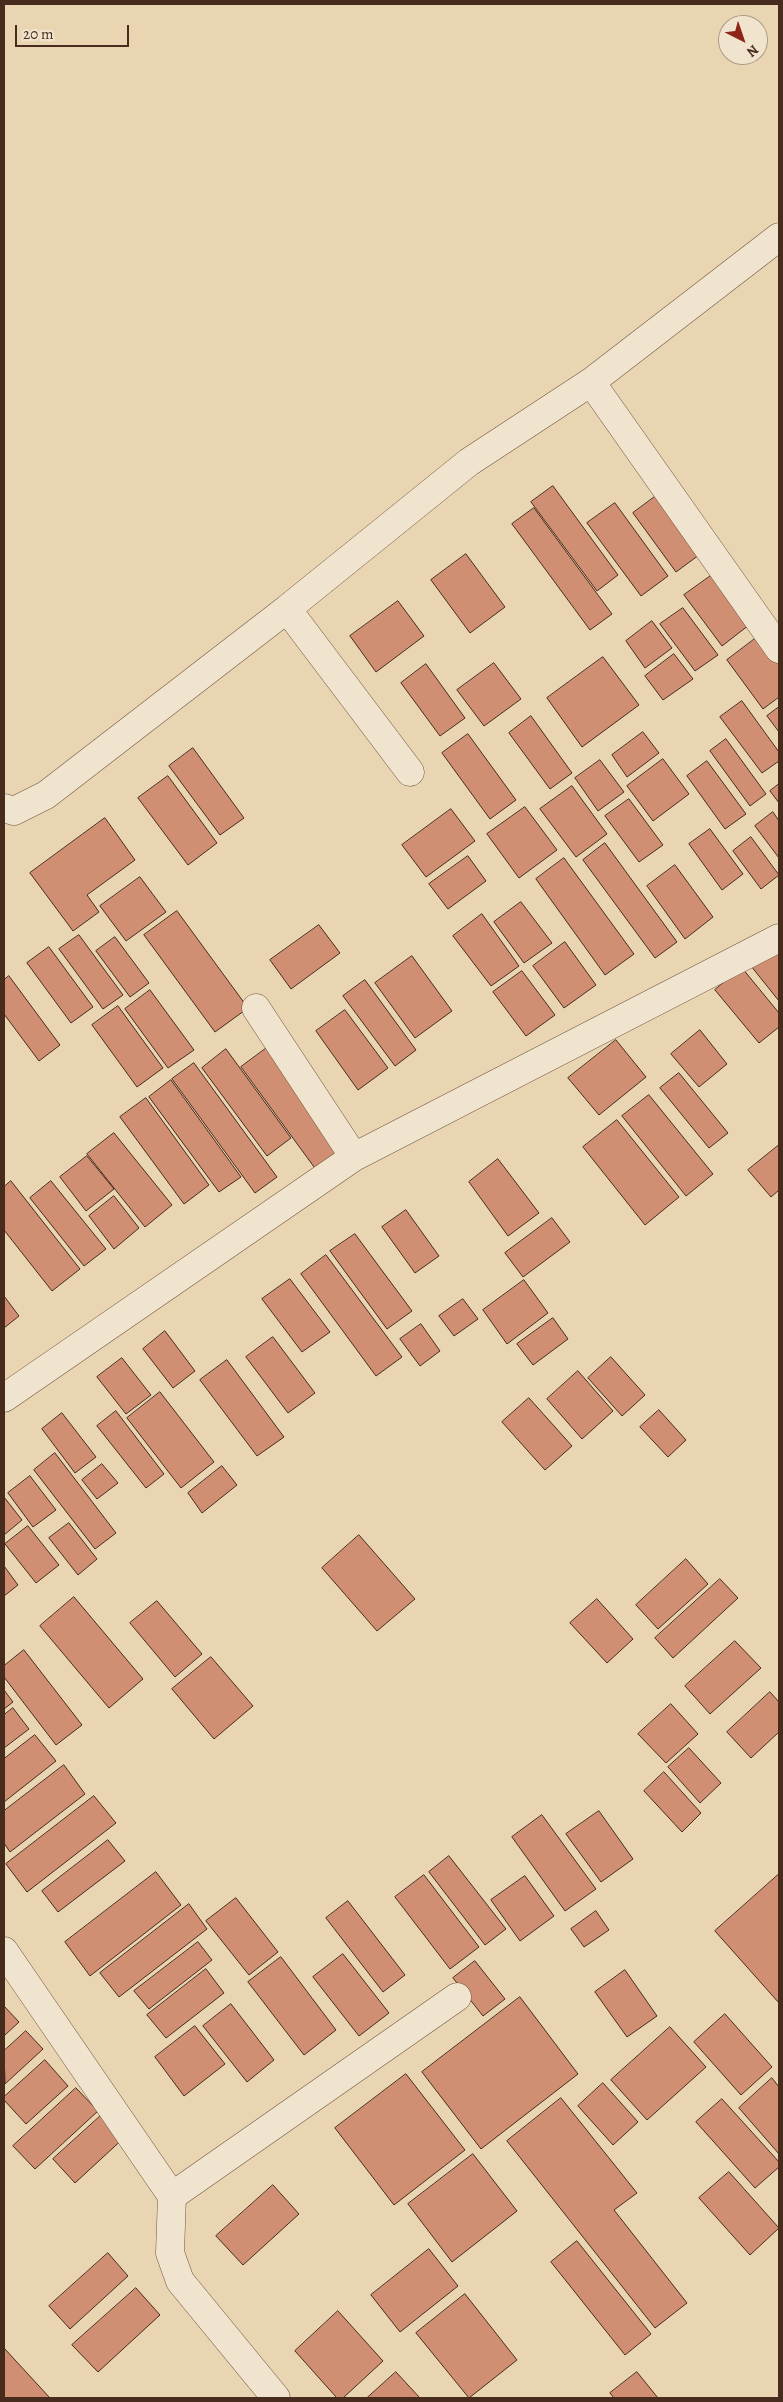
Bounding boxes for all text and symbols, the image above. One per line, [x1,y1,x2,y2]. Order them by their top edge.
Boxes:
scale bar [18,15,131,47]
north arrow [718,15,768,65]
text: 20 m [23,24,54,44]
text: N [742,40,763,61]

